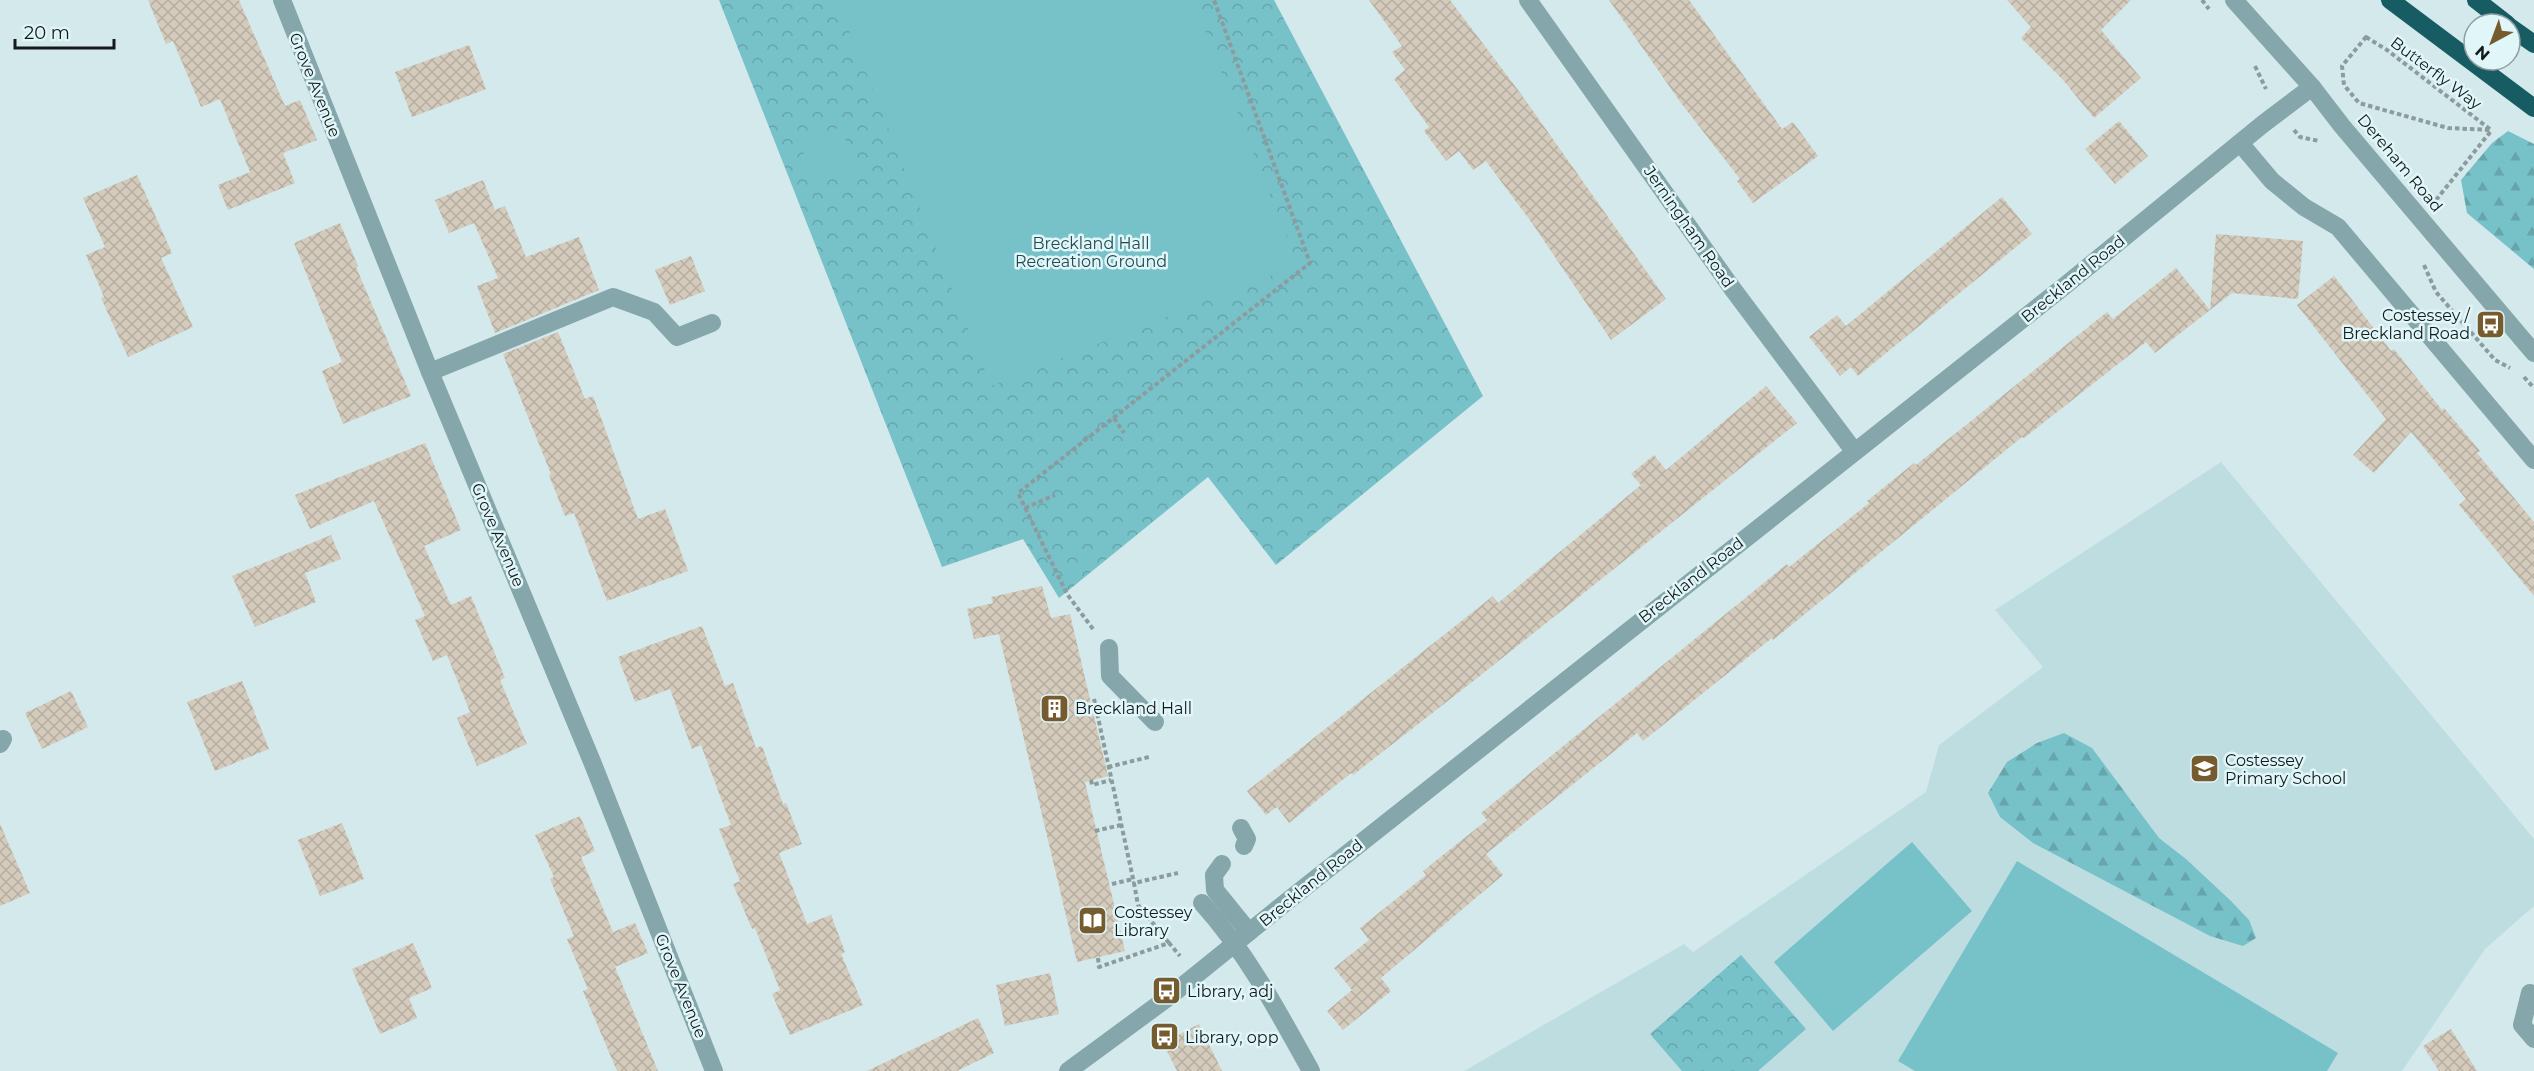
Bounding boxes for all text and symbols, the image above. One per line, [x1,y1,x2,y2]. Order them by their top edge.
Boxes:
scale bar [15,12,114,50]
north arrow [2462,12,2522,72]
text: 20 m [24,22,70,44]
street label: Grove Avenue [285,30,345,140]
street label: Butterfly Way [2387,33,2485,114]
text: N [2471,42,2494,64]
street label: Dereham Road [2354,110,2446,216]
street label: Jerningham Road [1639,162,1738,291]
street label: Breckland Road [2017,231,2129,327]
park label: Breckland Hall Recreation Ground [1015,234,1167,271]
place label: Costessey / Breckland Road [2342,306,2471,343]
bus stop icon: Costessey / Breckland Road [2475,308,2507,340]
street label: Grove Avenue [468,480,528,590]
street label: Breckland Road [1635,533,1747,627]
building icon: Breckland Hall [1038,692,1070,724]
place label: Breckland Hall [1075,699,1192,718]
place label: Costessey Primary School [2225,751,2346,788]
school or university icon: Costessey Primary School [2188,753,2220,785]
street label: Breckland Road [1255,835,1367,931]
place label: Costessey Library [1114,903,1193,940]
library icon: Costessey Library [1077,905,1109,937]
street label: Grove Avenue [651,931,711,1041]
bus stop icon: Library, adj [1150,975,1182,1007]
place label: Library, adj [1187,982,1273,1001]
bus stop icon: Library, opp [1148,1021,1180,1053]
place label: Library, opp [1185,1028,1279,1047]

